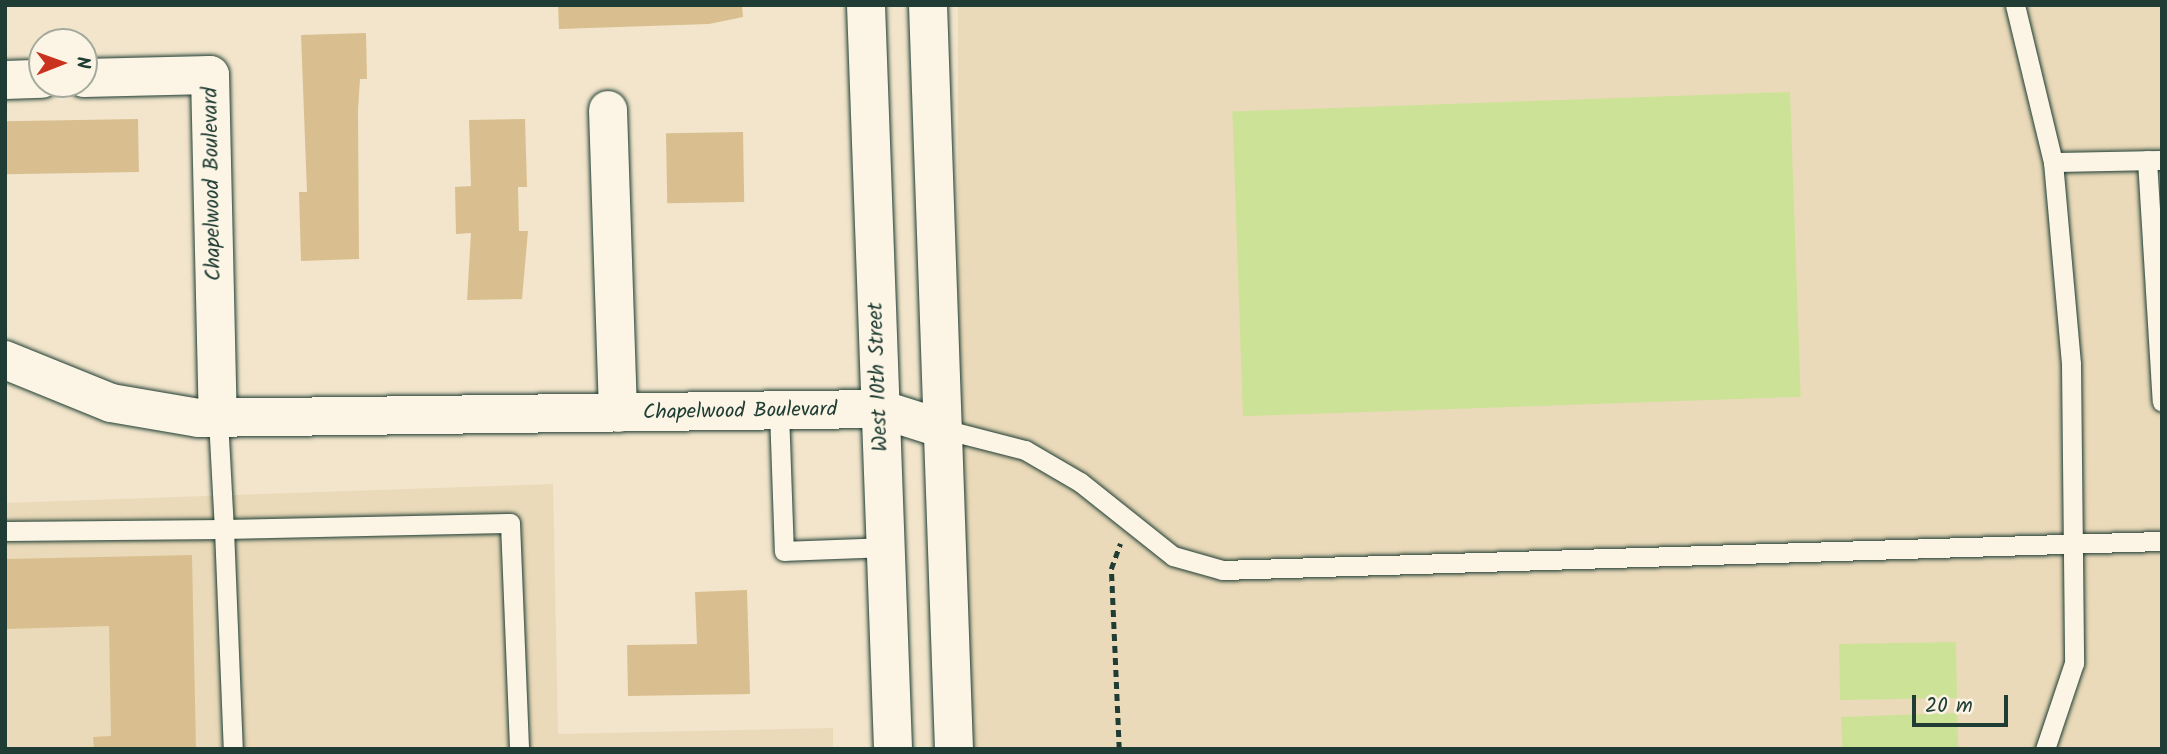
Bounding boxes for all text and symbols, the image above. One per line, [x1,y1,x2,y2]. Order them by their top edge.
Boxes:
north arrow [28,28,98,98]
text: N [67,56,97,69]
street label: Chapelwood Boulevard [199,87,227,281]
street label: West 10th Street [864,302,894,452]
street label: Chapelwood Boulevard [643,398,837,426]
scale bar [1915,680,2011,724]
text: 20 m [1925,690,1973,723]

